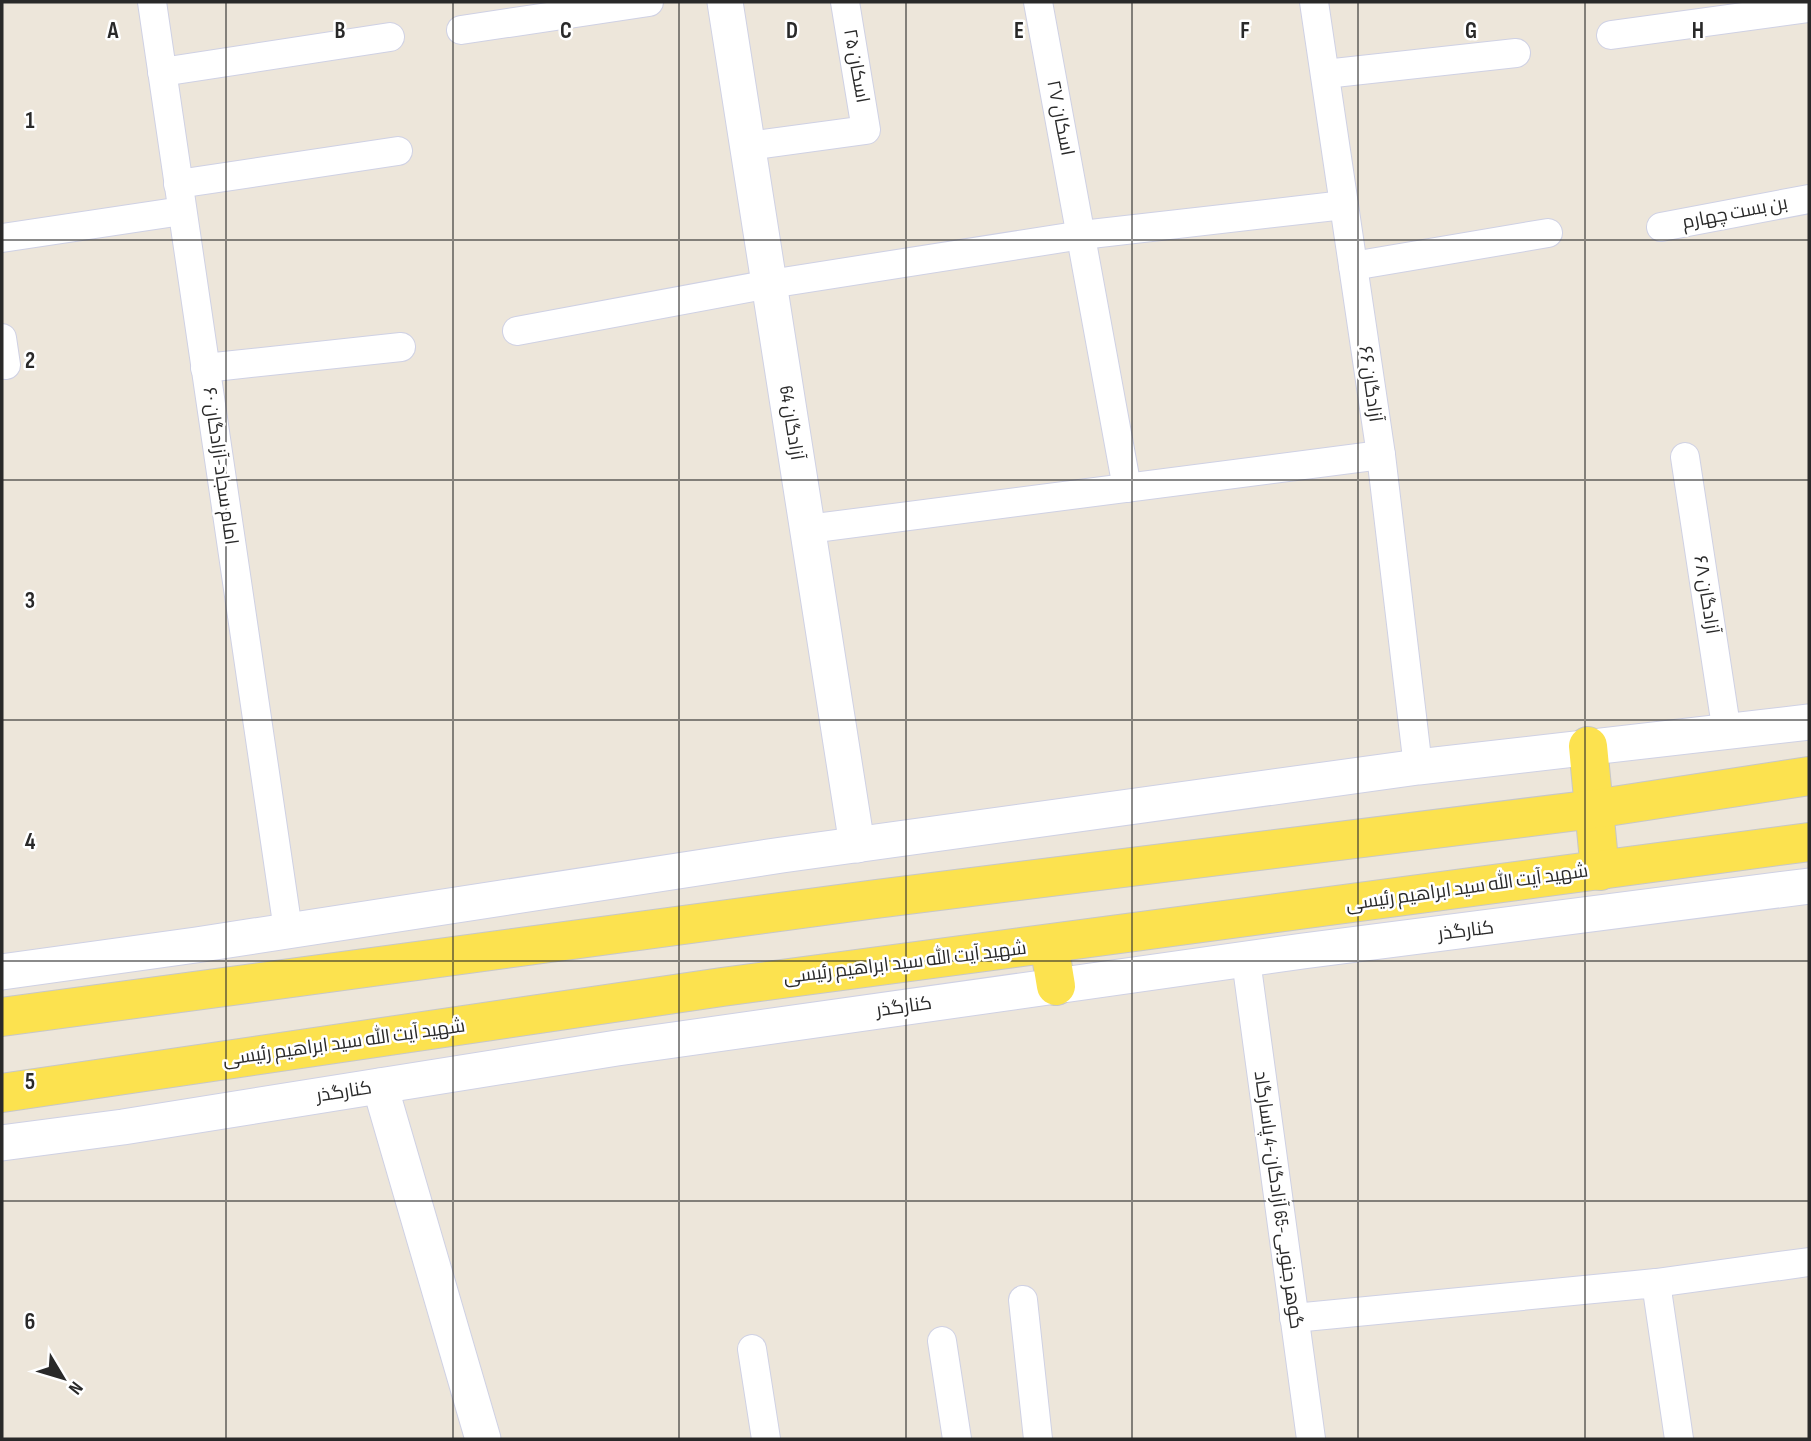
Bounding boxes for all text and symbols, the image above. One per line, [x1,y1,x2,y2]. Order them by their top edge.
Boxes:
text: A [107,17,120,45]
text: B [335,17,346,45]
text: C [560,17,572,45]
text: D [786,17,798,45]
text: E [1014,17,1024,45]
text: F [1240,17,1250,45]
text: G [1465,17,1477,45]
text: H [1692,17,1704,45]
street label: اسکان ۲۵ [838,27,874,105]
street label: اسکان ۲۷ [1041,78,1079,158]
text: 1 [25,107,35,135]
street label: بن بست چهارم [1680,192,1790,235]
street label: آزادگان ۶۶ [1353,344,1387,424]
text: 2 [25,347,35,375]
street label: آزادگان 64 [774,384,808,462]
street label: امام سجاد-آزادگان ۶۰ [197,386,242,547]
street label: آزادگان ۶۸ [1688,554,1724,636]
text: 3 [25,587,35,615]
text: 4 [25,828,36,856]
street label: شهید آیت الله سید ابراهیم رئیسی [1344,858,1590,917]
street label: کنارگذر [1436,916,1495,946]
street label: شهید آیت الله سید ابراهیم رئیسی [782,935,1028,990]
street label: کنارگذر [874,992,933,1022]
street label: شهید آیت الله سید ابراهیم رئیسی [221,1013,467,1072]
text: 5 [25,1068,35,1096]
street label: گوهر جنوبی-65 آزادگان-4 پاسارگاد [1248,1069,1308,1331]
street label: کنارگذر [314,1076,373,1108]
text: 6 [25,1308,35,1336]
north arrow [28,1343,98,1413]
text: N [63,1376,87,1399]

